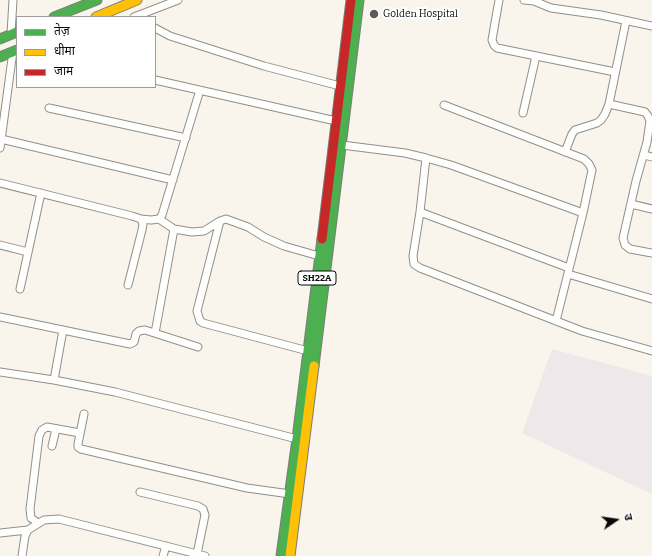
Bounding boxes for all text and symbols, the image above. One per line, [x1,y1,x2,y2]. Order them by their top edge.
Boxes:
marker: Golden Hospital [368,8,380,20]
place label: Golden Hospital [383,8,458,20]
legend [16,16,156,88]
text: तेज़ [54,24,70,38]
text: धीमा [54,44,75,58]
text: जाम [54,64,73,78]
road number: SH22A [298,271,336,285]
north arrow [596,500,636,540]
text: उ [621,513,635,522]

